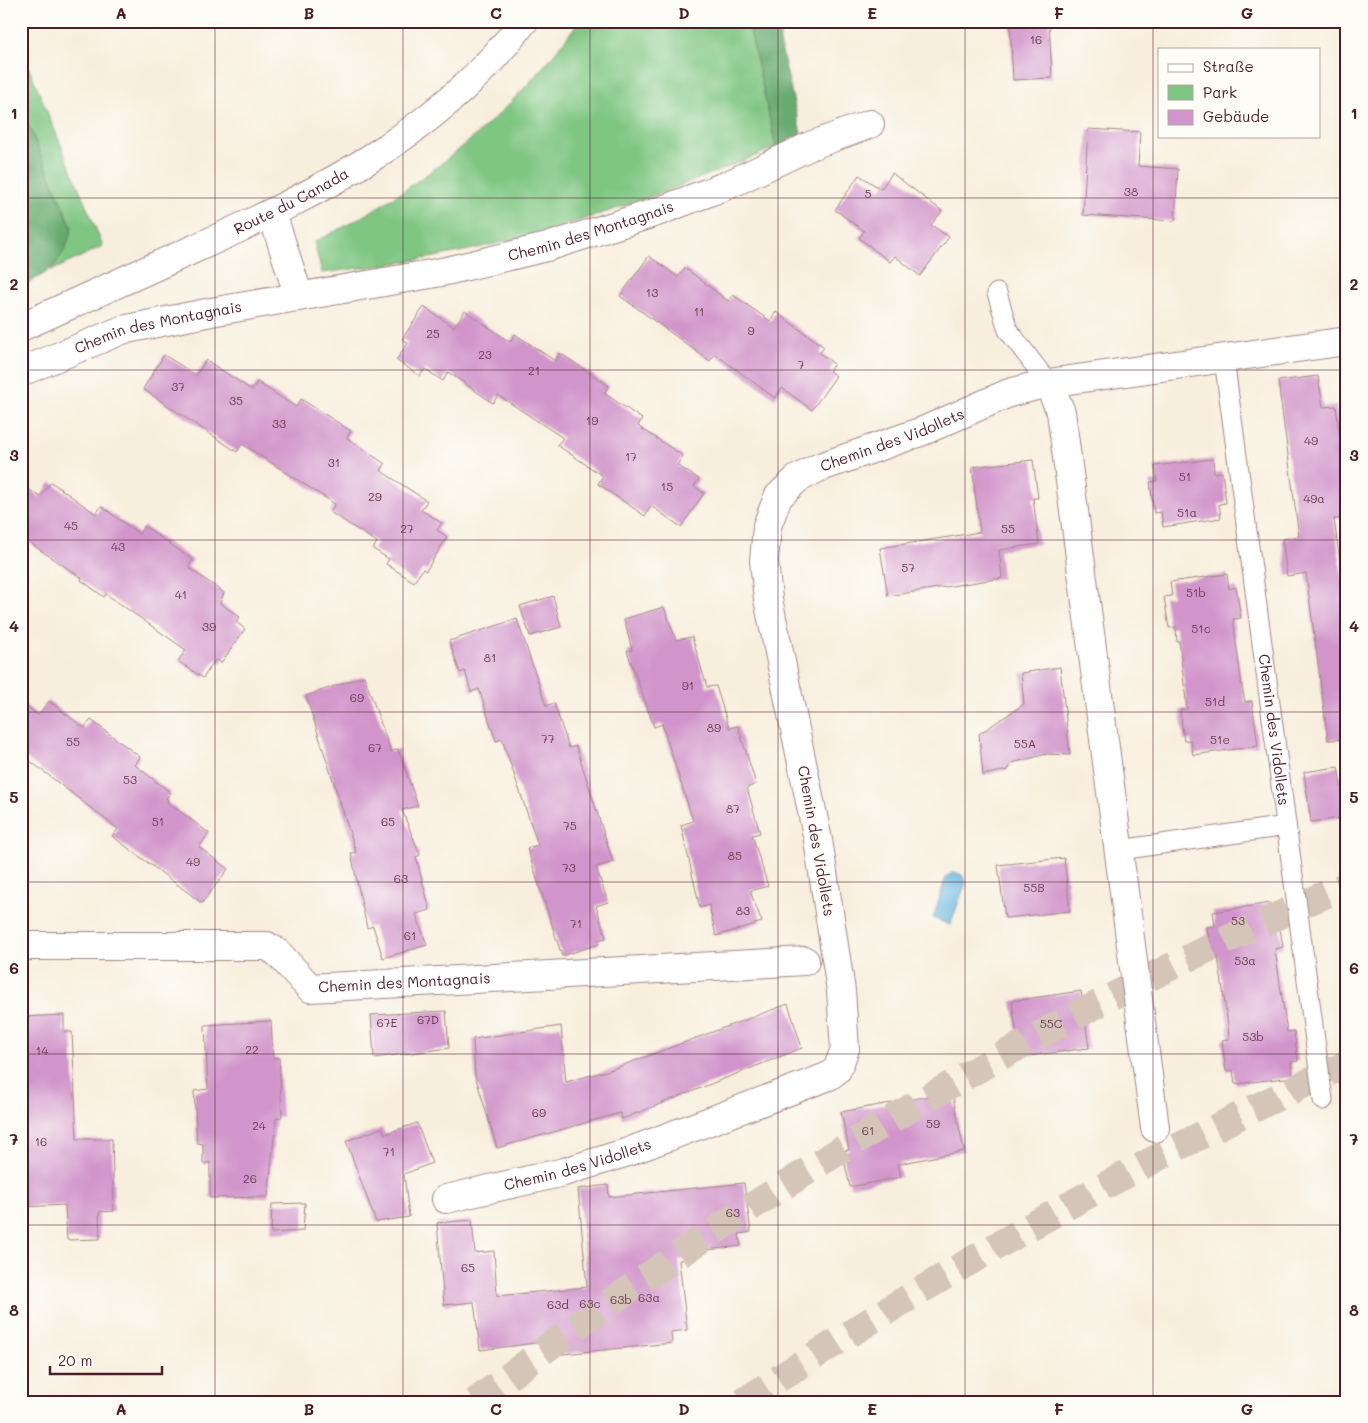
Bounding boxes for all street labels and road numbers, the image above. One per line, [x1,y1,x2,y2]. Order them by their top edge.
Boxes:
street label: Route du Canada [230,163,352,238]
street label: Chemin des Montagnais [506,196,676,265]
street label: Chemin des Montagnais [71,296,243,358]
street label: Chemin des Vidollets [817,403,967,475]
street label: Chemin des Vidollets [1255,653,1295,806]
street label: Chemin des Vidollets [794,764,840,918]
street label: Chemin des Montagnais [318,967,491,997]
street label: Chemin des Vidollets [502,1133,654,1194]

